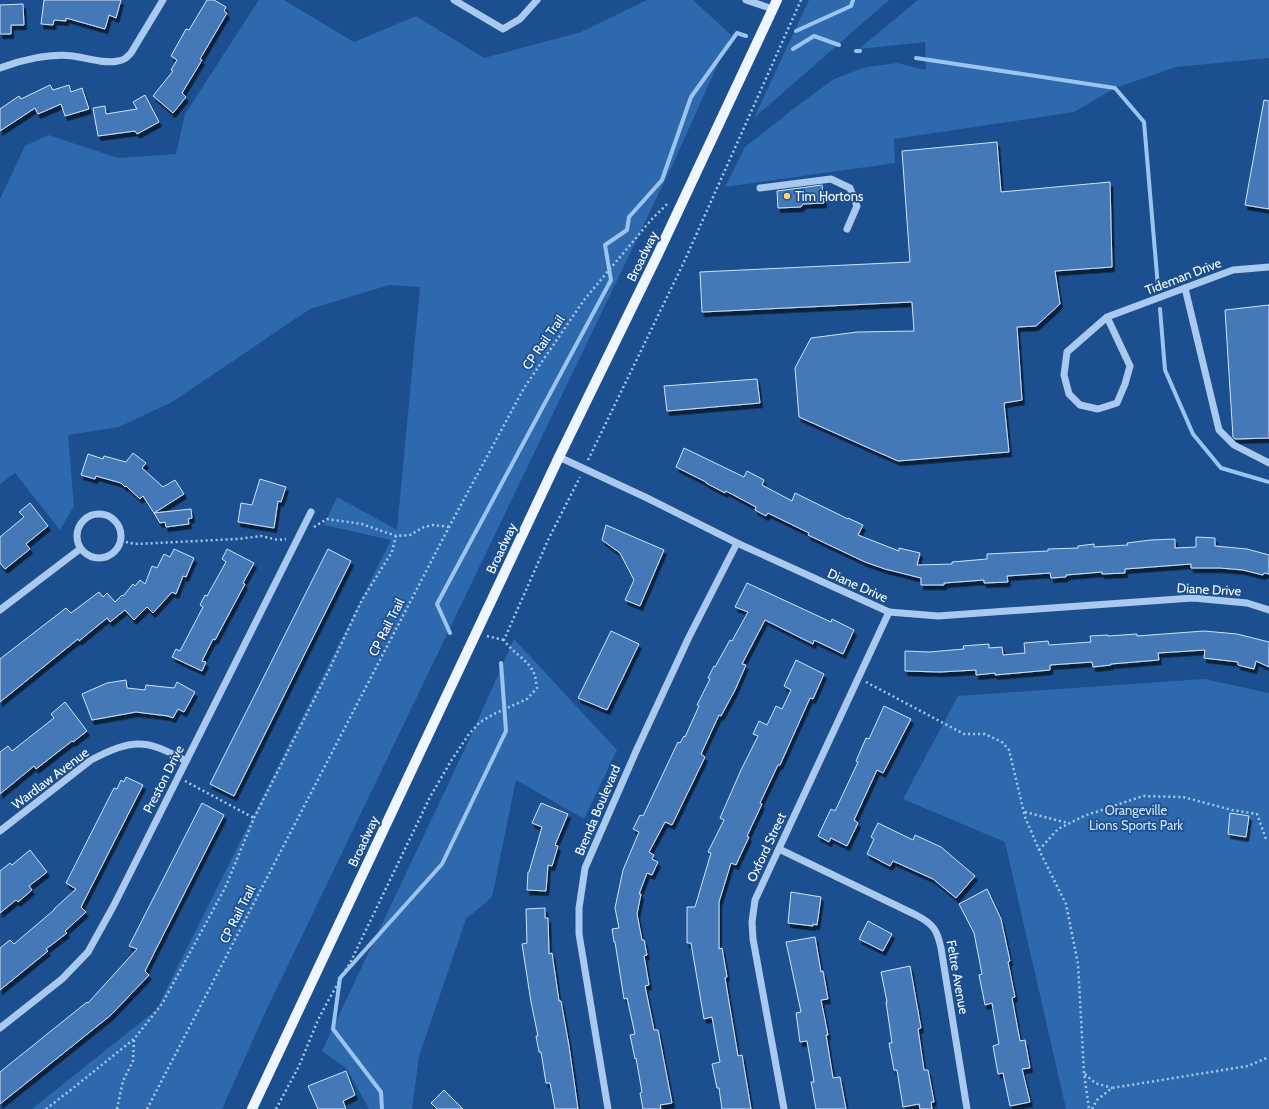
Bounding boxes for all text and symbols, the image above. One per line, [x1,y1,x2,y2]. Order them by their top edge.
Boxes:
place label: Tim Hortons [795,188,864,204]
marker: Tim Hortons [782,191,792,201]
street label: Broadway [623,228,661,284]
street label: Tideman Drive [1143,254,1224,298]
street label: CP Rail Trail [518,312,568,372]
street label: Broadway [482,520,520,576]
street label: Diane Drive [825,565,891,606]
street label: Diane Drive [1176,579,1242,599]
street label: CP Rail Trail [365,595,407,659]
street label: Preston Drive [139,742,187,816]
street label: Wardlaw Avenue [8,744,92,812]
street label: Brenda Boulevard [571,762,623,858]
park label: Orangeville Lions Sports Park [1089,802,1183,833]
street label: Oxford Street [743,809,789,884]
street label: Broadway [344,813,382,869]
street label: CP Rail Trail [216,882,258,946]
street label: Feltre Avenue [944,939,972,1016]

